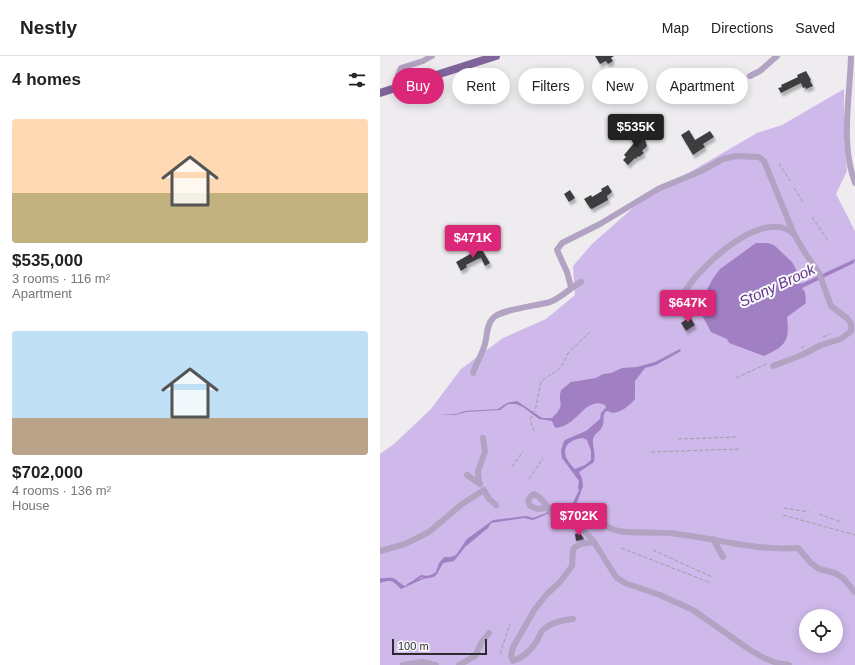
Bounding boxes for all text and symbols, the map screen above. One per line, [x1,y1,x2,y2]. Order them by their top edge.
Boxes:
text: Nestly [20,17,77,38]
text: Map [662,20,689,36]
text: Directions [711,20,773,36]
text: Saved [795,20,835,36]
chip: Buy [392,68,444,104]
chip: Rent [452,68,510,104]
chip: Filters [518,68,584,104]
chip: New [592,68,648,104]
chip: Apartment [656,68,748,104]
icon: filters [346,69,368,91]
text: 4 homes [12,70,81,89]
pin: $535K [608,114,664,148]
text: $535K [617,119,655,134]
icon: home [154,145,226,217]
pin: $471K [445,225,501,259]
text: $471K [454,230,492,245]
text: $535,000 [12,251,83,270]
water label: Stony Brook [736,259,819,310]
text: 3 rooms · 116 m² [12,271,110,286]
text: Apartment [12,286,72,301]
pin: $647K [660,290,716,324]
text: $647K [669,295,707,310]
icon: home [154,357,226,429]
text: $702,000 [12,463,83,482]
text: 4 rooms · 136 m² [12,483,111,498]
text: House [12,498,50,513]
pin: $702K [551,503,607,537]
text: $702K [560,508,598,523]
map controls [799,609,843,653]
button: locate [799,609,843,653]
scale bar [392,637,487,656]
text: 100 m [398,640,429,652]

